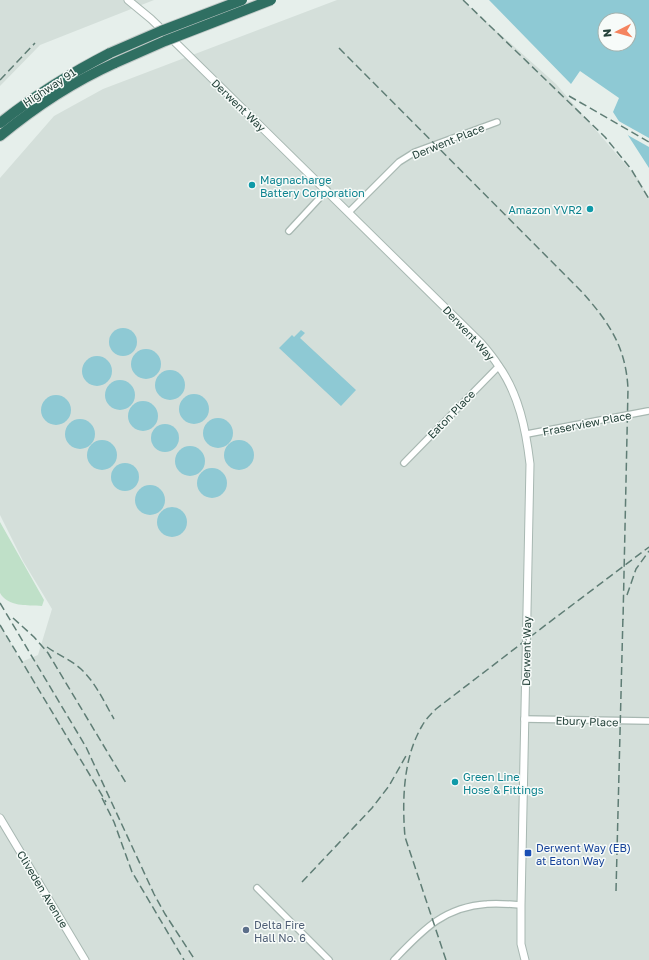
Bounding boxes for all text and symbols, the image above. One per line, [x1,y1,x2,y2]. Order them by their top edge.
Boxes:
north arrow [597,12,637,52]
text: N [600,28,613,38]
street label: Highway 91 [20,65,78,109]
street label: Derwent Way [209,76,269,134]
street label: Derwent Place [410,121,486,161]
place label: Magnacharge Battery Corporation [260,173,365,199]
marker: Magnacharge Battery Corporation [247,180,257,190]
place label: Amazon YVR2 [508,203,582,216]
marker: Amazon YVR2 [585,204,595,214]
street label: Derwent Way [440,303,498,363]
street label: Eaton Place [425,387,477,441]
street label: Fraserview Place [542,408,632,438]
street label: Derwent Way [519,616,533,686]
street label: Ebury Place [555,713,619,729]
place label: Green Line Hose & Fittings [463,770,544,796]
marker: Green Line Hose & Fittings [450,777,460,787]
place label: Derwent Way (EB) at Eaton Way [536,841,631,867]
street label: Cliveden Avenue [15,848,71,930]
marker: Derwent Way (EB) at Eaton Way [523,848,533,858]
place label: Delta Fire Hall No. 6 [254,918,306,944]
marker: Delta Fire Hall No. 6 [241,925,251,935]

